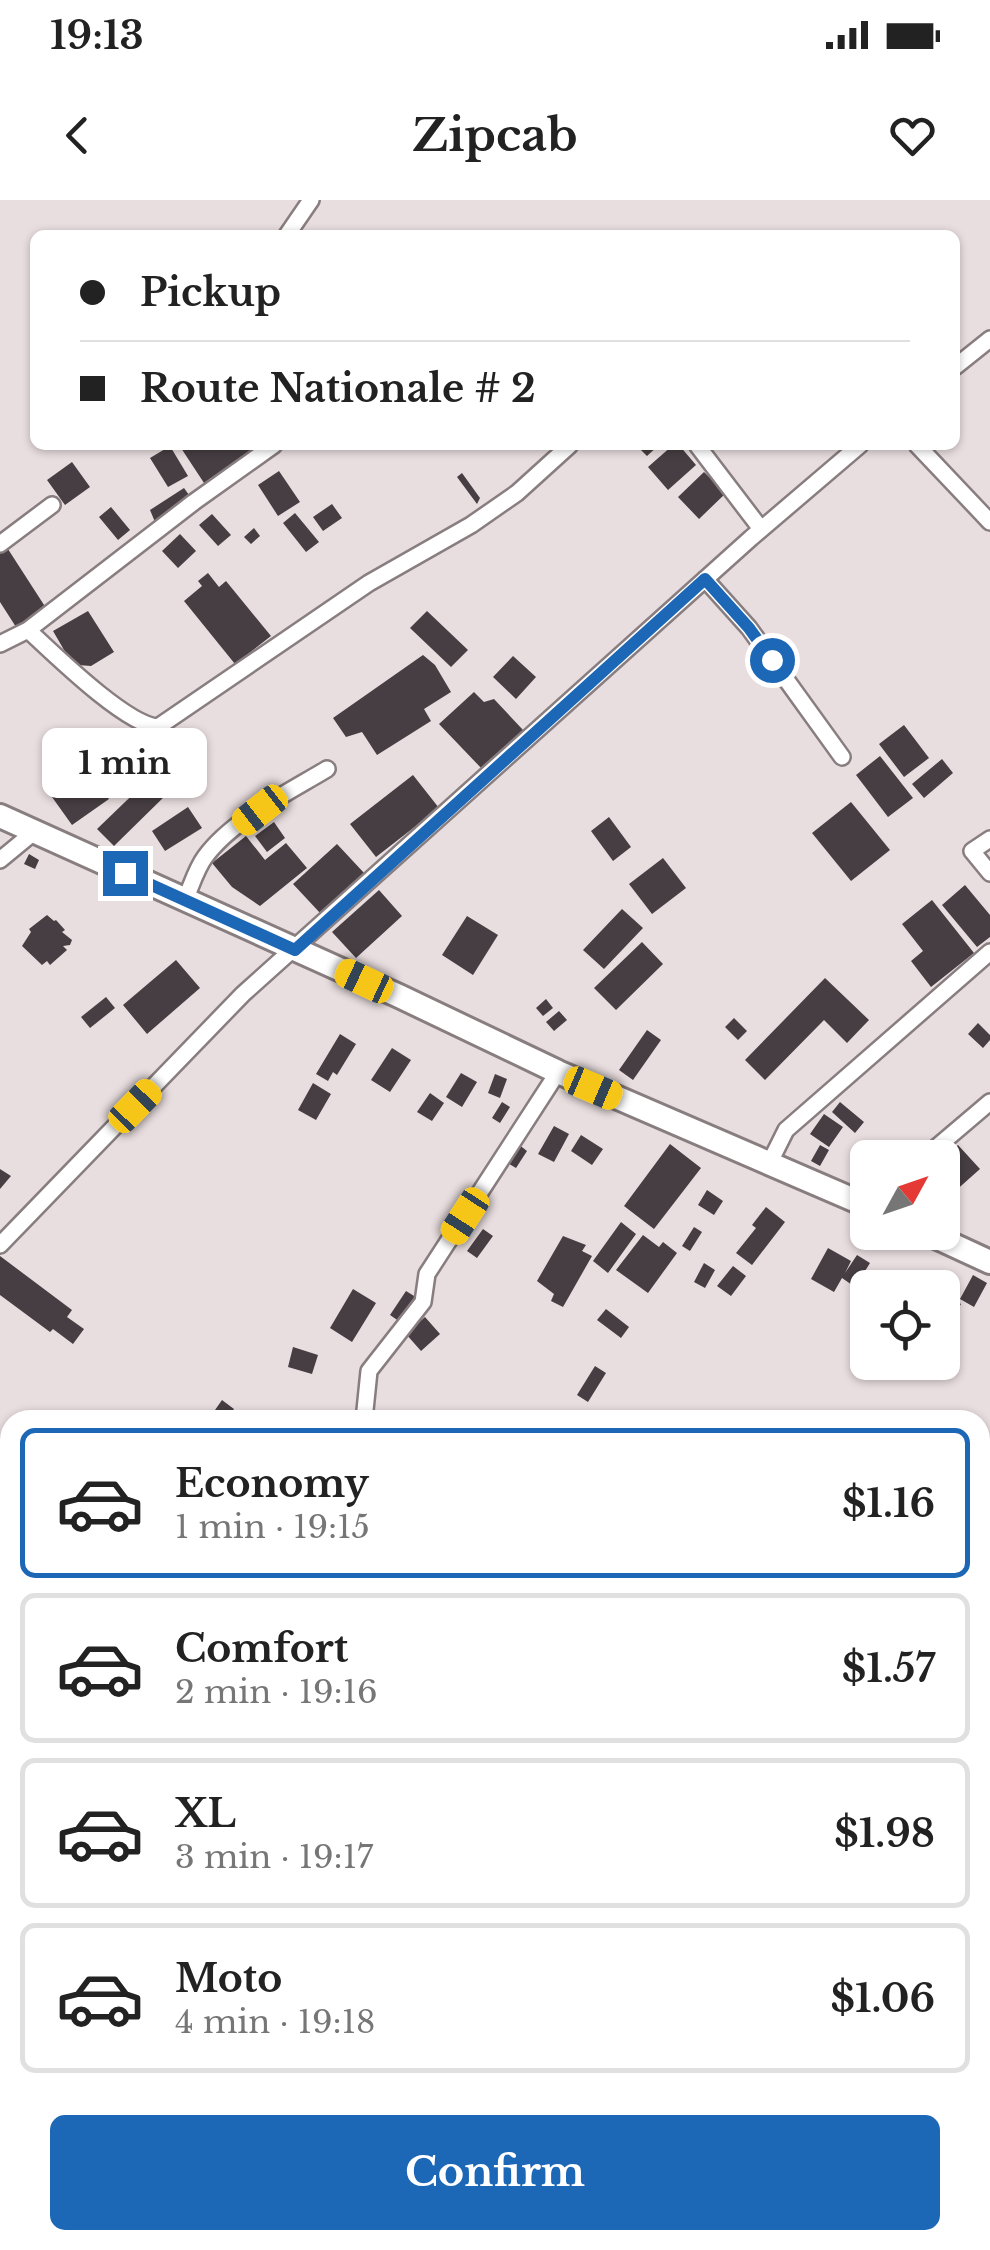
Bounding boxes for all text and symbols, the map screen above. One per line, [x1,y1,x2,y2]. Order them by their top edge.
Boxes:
text: 19:13 [50,12,144,59]
text: Zipcab [412,107,578,163]
icon: back [50,108,105,163]
icon: heart [885,108,940,163]
text: Pickup [140,269,281,316]
text: Route Nationale # 2 [140,365,536,412]
route start [750,638,795,683]
callout: 1 min [42,728,208,798]
text: 1 min [78,743,171,783]
car [227,780,293,840]
route end [103,851,148,896]
car [330,955,398,1007]
car [560,1062,626,1114]
car [103,1074,167,1138]
north arrow [850,1140,960,1250]
map controls [850,1140,960,1380]
car [436,1183,494,1249]
button: locate [850,1270,960,1380]
icon: car [55,1458,145,1548]
text: Economy [175,1460,369,1507]
text: $1.16 [842,1480,935,1527]
text: 1 min · 19:15 [175,1507,370,1547]
icon: car [55,1623,145,1713]
text: Comfort [175,1625,348,1672]
text: $1.57 [842,1645,935,1692]
text: 2 min · 19:16 [175,1672,378,1712]
icon: car [55,1788,145,1878]
text: XL [175,1790,236,1837]
text: $1.98 [834,1810,935,1857]
text: 3 min · 19:17 [175,1837,373,1877]
icon: car [55,1953,145,2043]
text: Moto [175,1955,282,2002]
text: $1.06 [831,1975,935,2022]
text: 4 min · 19:18 [175,2002,375,2042]
button: Confirm [50,2115,940,2230]

